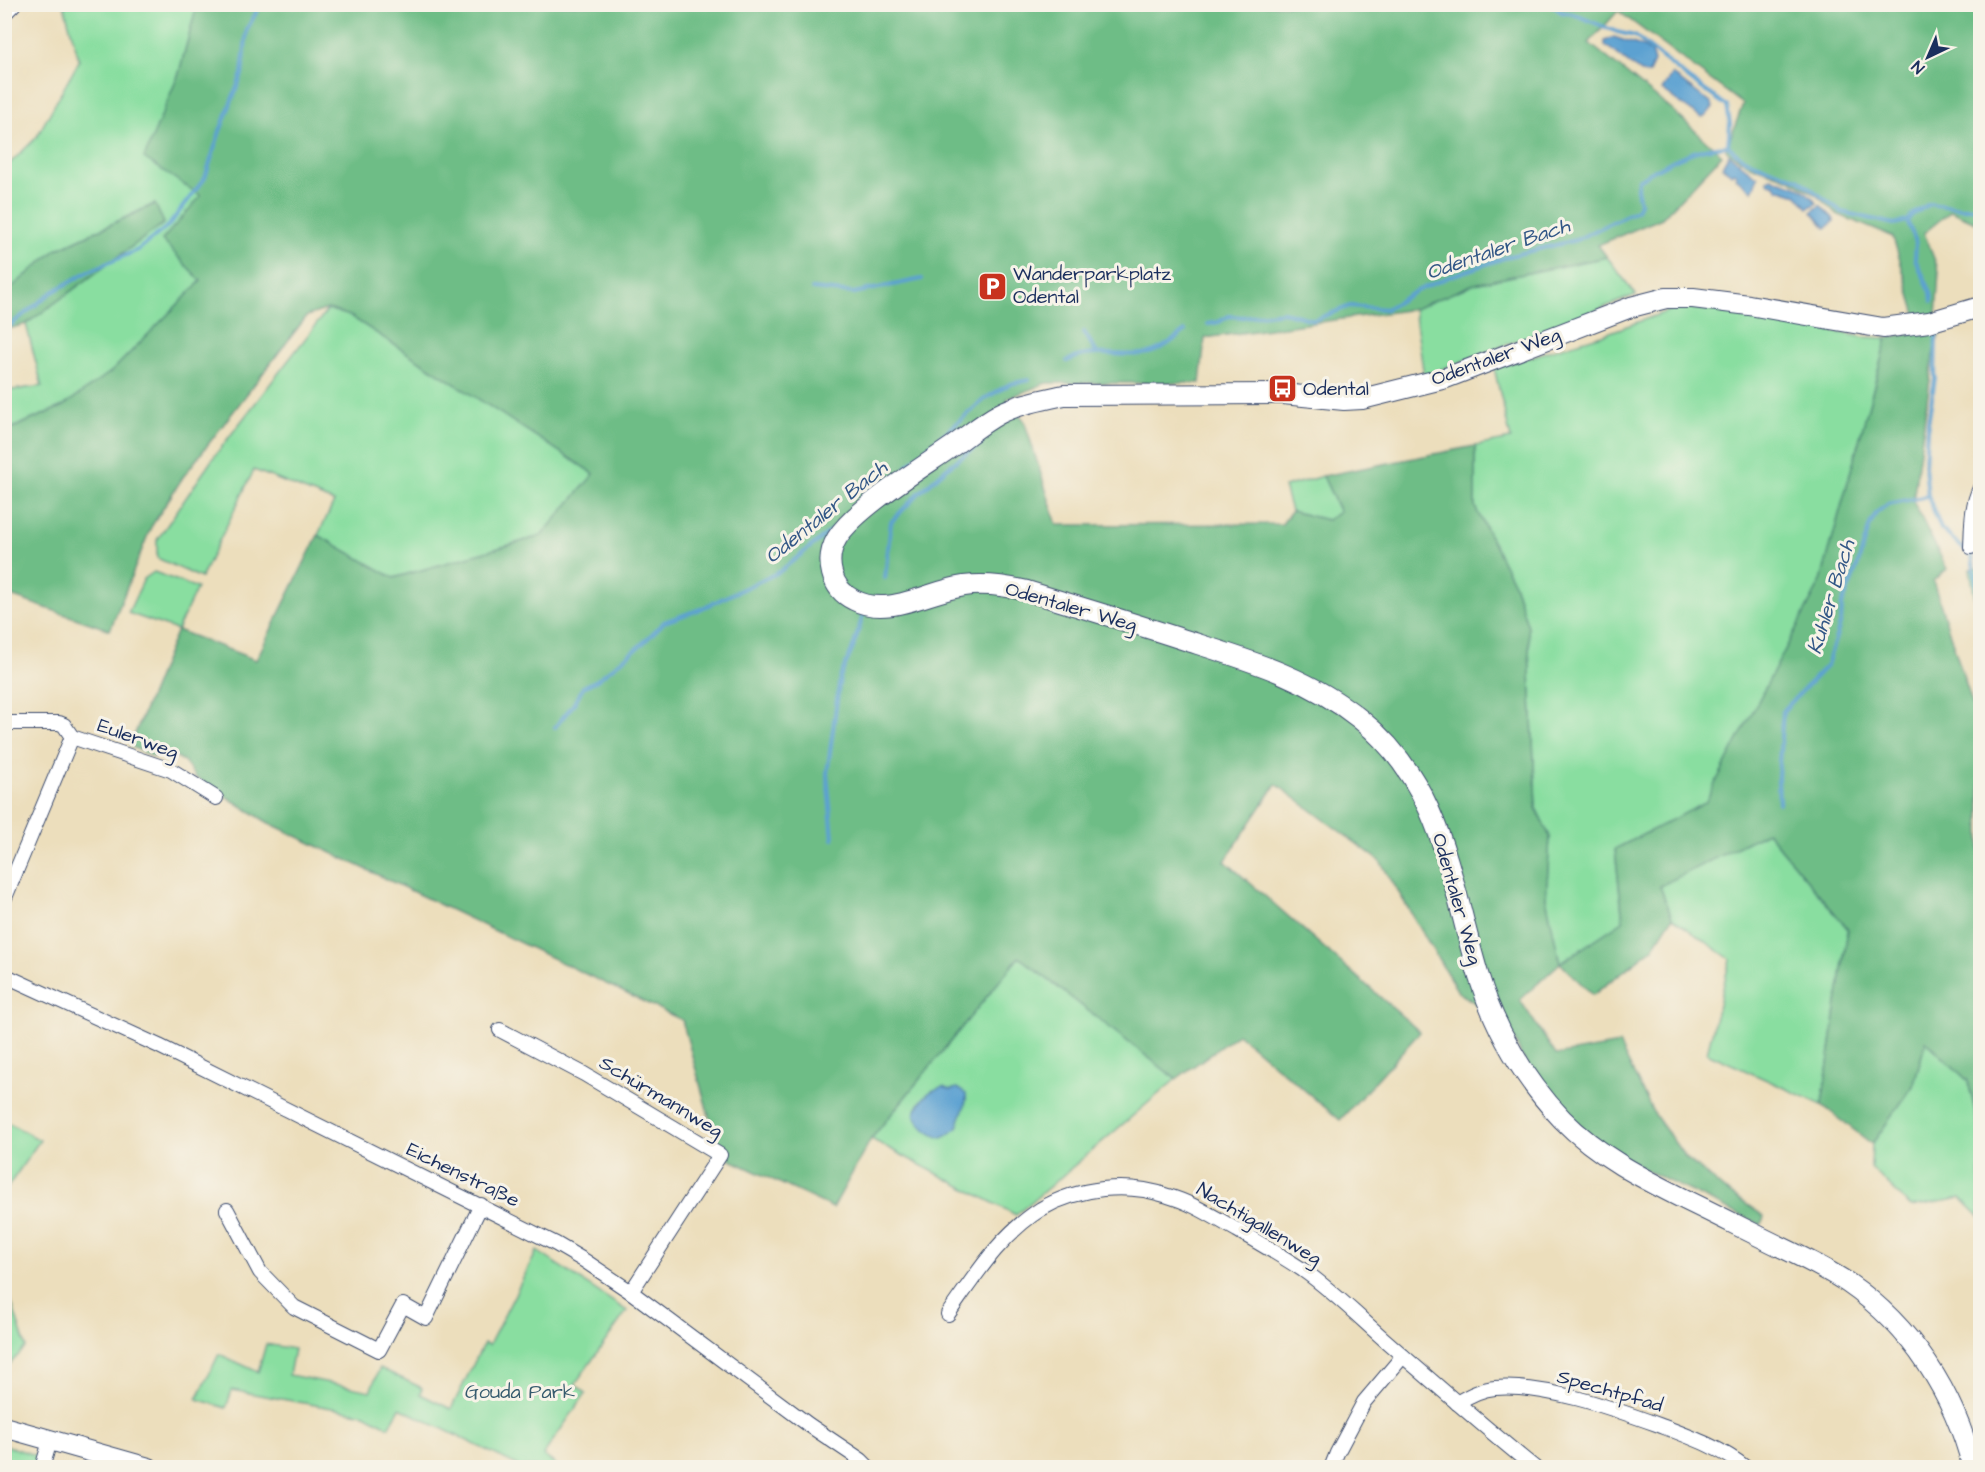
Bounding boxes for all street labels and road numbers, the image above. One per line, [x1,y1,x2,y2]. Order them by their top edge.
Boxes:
street label: Odentaler Weg [1427,321,1565,394]
street label: Odentaler Weg [1002,575,1140,640]
street label: Eulerweg [93,711,182,768]
street label: Odentaler Weg [1424,830,1489,968]
street label: Schürmannweg [593,1049,728,1146]
street label: Eichenstraße [402,1136,524,1215]
street label: Nachtigallenweg [1191,1176,1327,1273]
street label: Spechtpfad [1554,1363,1666,1419]

